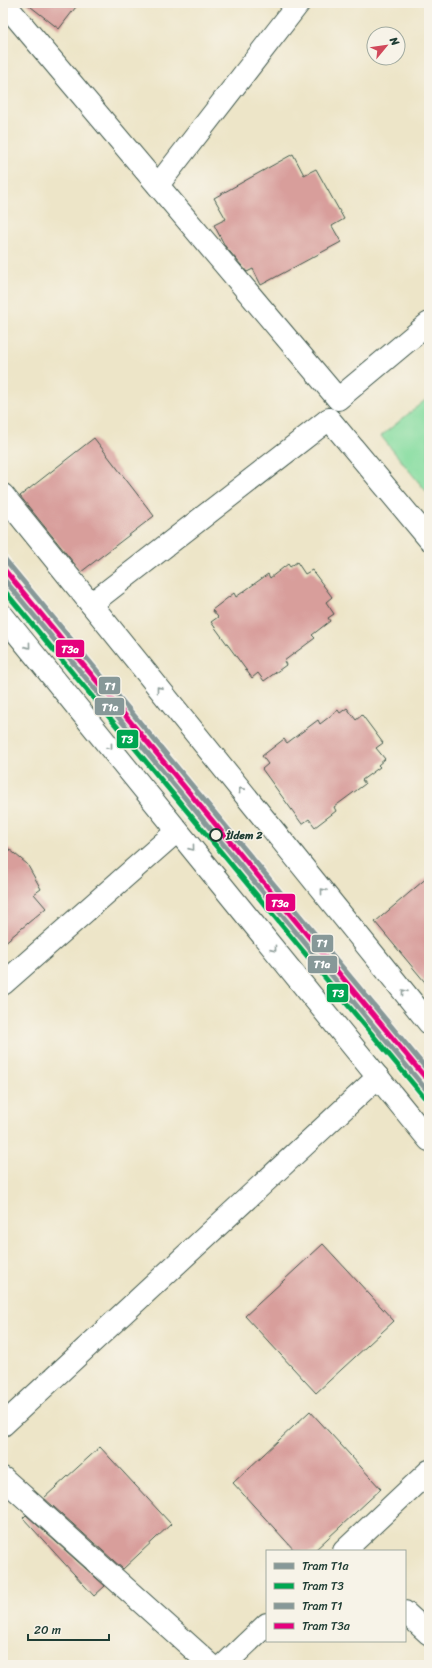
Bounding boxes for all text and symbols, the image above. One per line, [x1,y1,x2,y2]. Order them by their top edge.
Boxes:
north arrow [366,26,406,66]
text: N [384,33,405,50]
line badge: T3a [55,639,85,658]
text: T3a [61,640,79,659]
one-way arrow [23,642,30,649]
line badge: T1 [98,676,121,695]
text: T1 [105,677,116,696]
one-way arrow [157,686,164,694]
line badge: T1a [94,697,125,716]
text: T1a [102,698,119,717]
line badge: T3 [116,729,139,749]
text: T3 [121,730,134,749]
one-way arrow [105,743,112,750]
one-way arrow [239,788,246,795]
place label: İldem 2 [225,826,263,845]
marker: İldem 2 [209,828,223,842]
one-way arrow [187,844,194,851]
one-way arrow [320,889,327,896]
line badge: T3a [265,893,296,912]
text: T3a [271,894,289,913]
line badge: T1 [311,934,334,953]
text: T1 [317,934,328,953]
one-way arrow [269,944,276,952]
line badge: T1a [307,955,338,974]
text: T1a [314,955,331,974]
line badge: T3 [326,983,349,1003]
text: T3 [332,984,345,1003]
one-way arrow [402,990,409,997]
legend [266,1550,406,1642]
text: Tram T1a [302,1555,349,1577]
text: Tram T3 [302,1575,344,1597]
text: Tram T1 [302,1595,342,1617]
text: Tram T3a [302,1615,351,1637]
scale bar [28,1616,109,1642]
text: 20 m [34,1619,61,1641]

